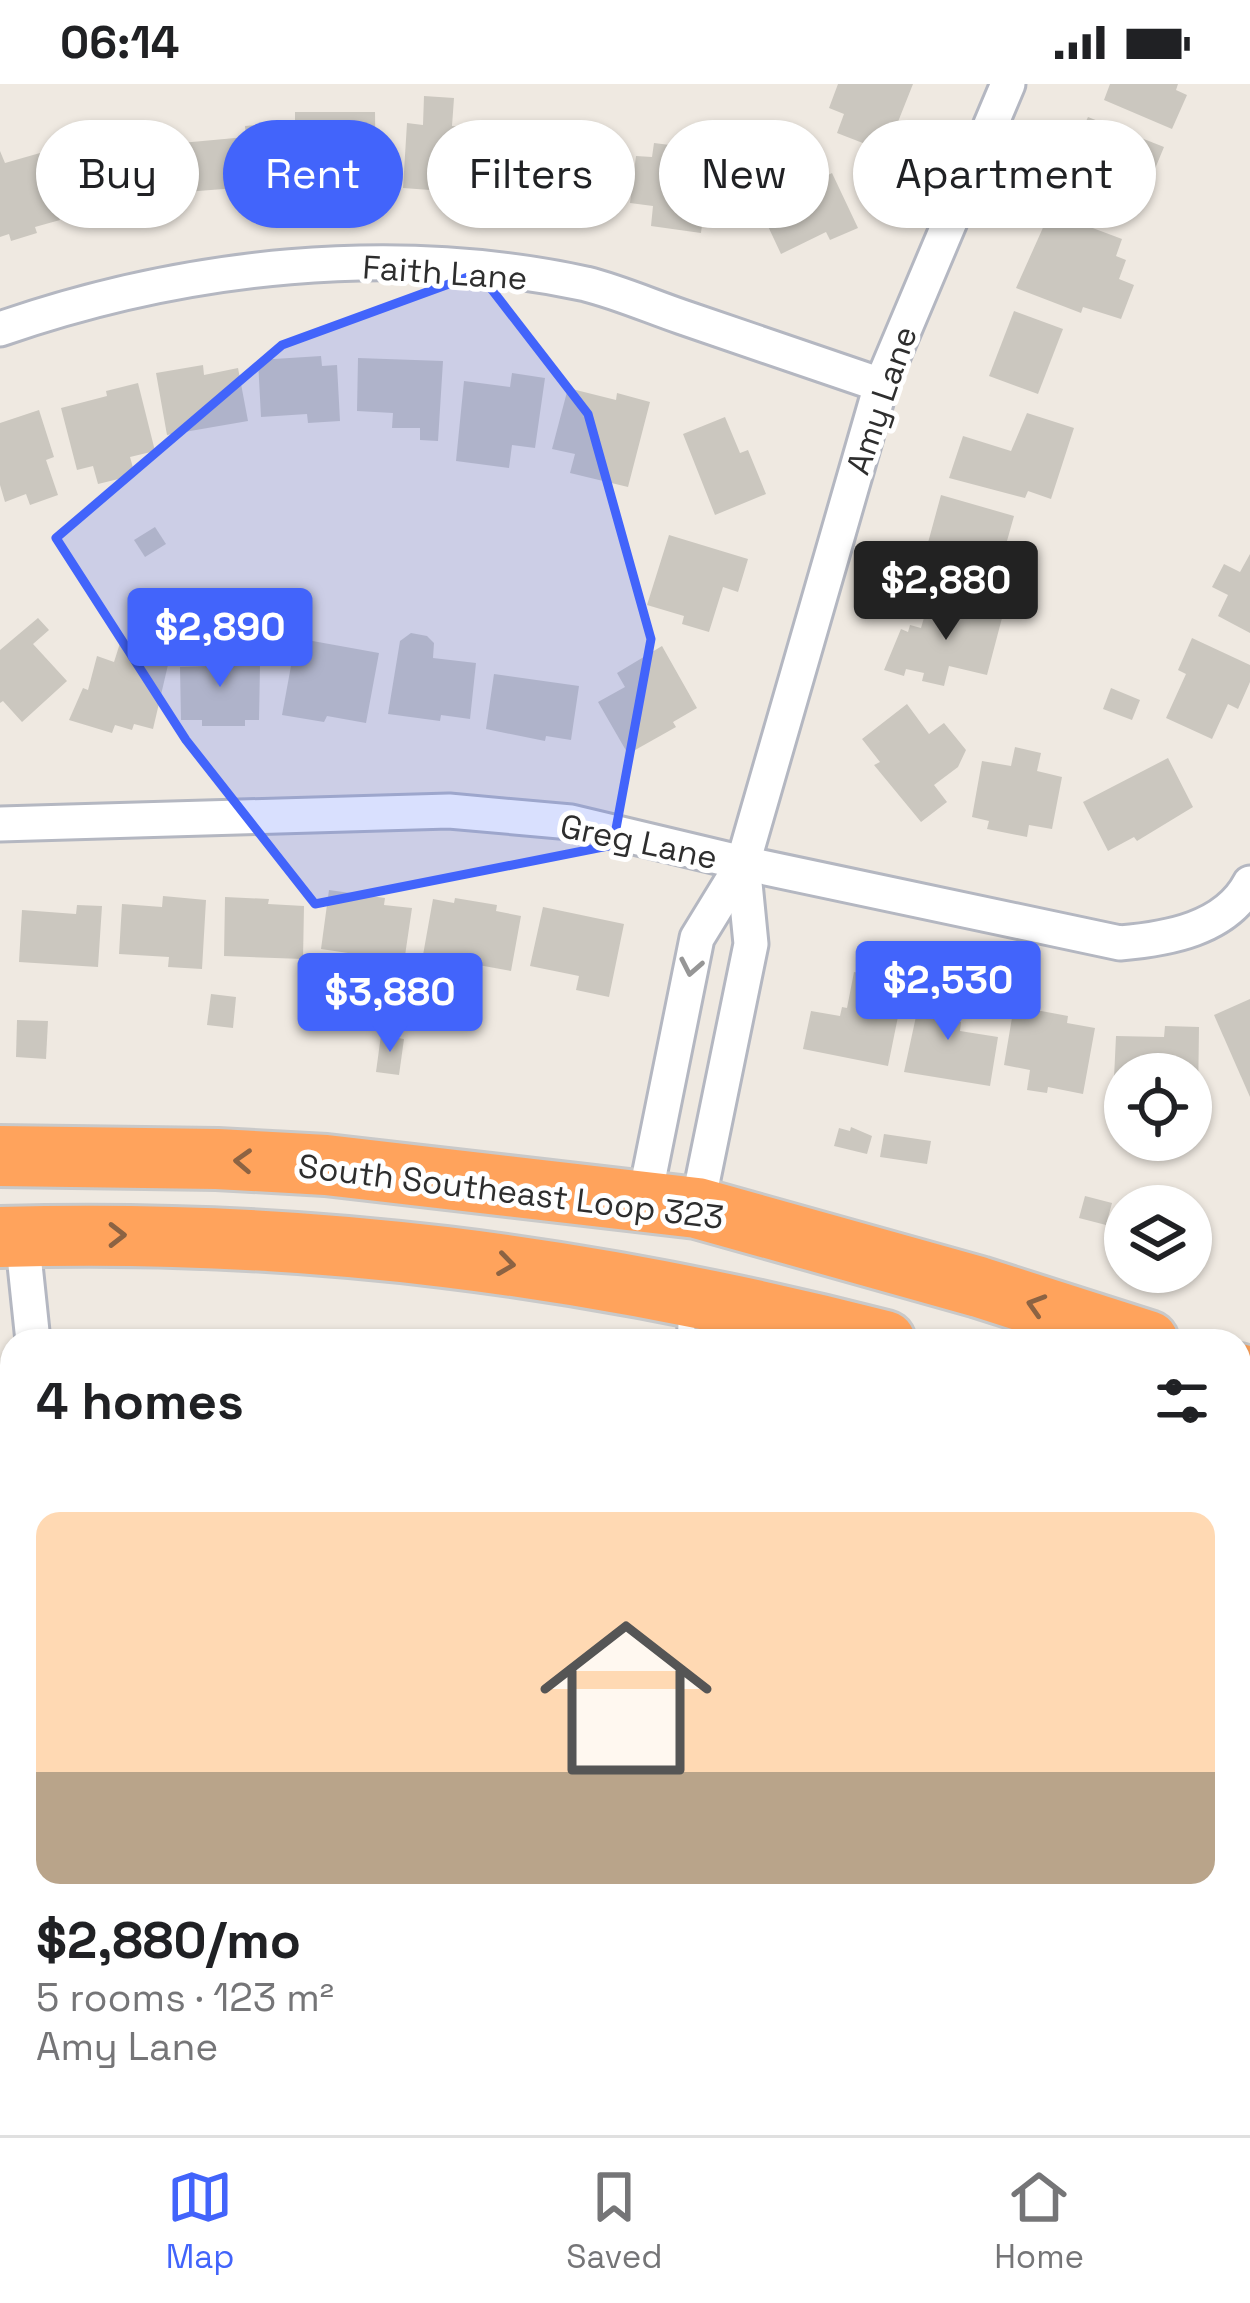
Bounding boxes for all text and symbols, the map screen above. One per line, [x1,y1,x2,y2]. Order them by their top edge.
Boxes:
text: 06:14 [60,14,179,71]
chip: Buy [36,120,199,228]
chip: Rent [223,120,403,228]
chip: Filters [427,120,635,228]
chip: New [659,120,829,228]
chip: Apartment [853,120,1156,228]
street label: Faith Lane [361,246,529,300]
street label: Amy Lane [837,321,927,480]
pin: $2,880 [848,541,1044,643]
text: $2,880 [881,555,1011,604]
pin: $2,890 [122,588,318,690]
text: $2,890 [154,602,286,651]
street label: Greg Lane [556,805,721,879]
pin: $2,530 [850,941,1046,1043]
pin: $3,880 [292,953,488,1055]
text: $2,530 [883,955,1013,1004]
one-way arrow [679,956,705,976]
text: $3,880 [325,967,455,1016]
map controls [1104,1053,1212,1293]
button: locate [1104,1053,1212,1161]
street label: South Southeast Loop 323 [296,1145,726,1239]
one-way arrow [233,1148,252,1174]
button: layers [1104,1185,1212,1293]
one-way arrow [109,1222,127,1248]
one-way arrow [496,1250,515,1276]
one-way arrow [1027,1294,1048,1319]
icon: filters [1149,1368,1215,1434]
text: 4 homes [36,1369,244,1434]
icon: home [518,1590,734,1806]
text: $2,880/mo [36,1908,301,1973]
text: 5 rooms · 123 m² [36,1973,334,2022]
text: Amy Lane [36,2022,218,2071]
tab: Map [166,2164,235,2278]
tab: Saved [566,2164,663,2278]
tab: Home [994,2164,1084,2278]

